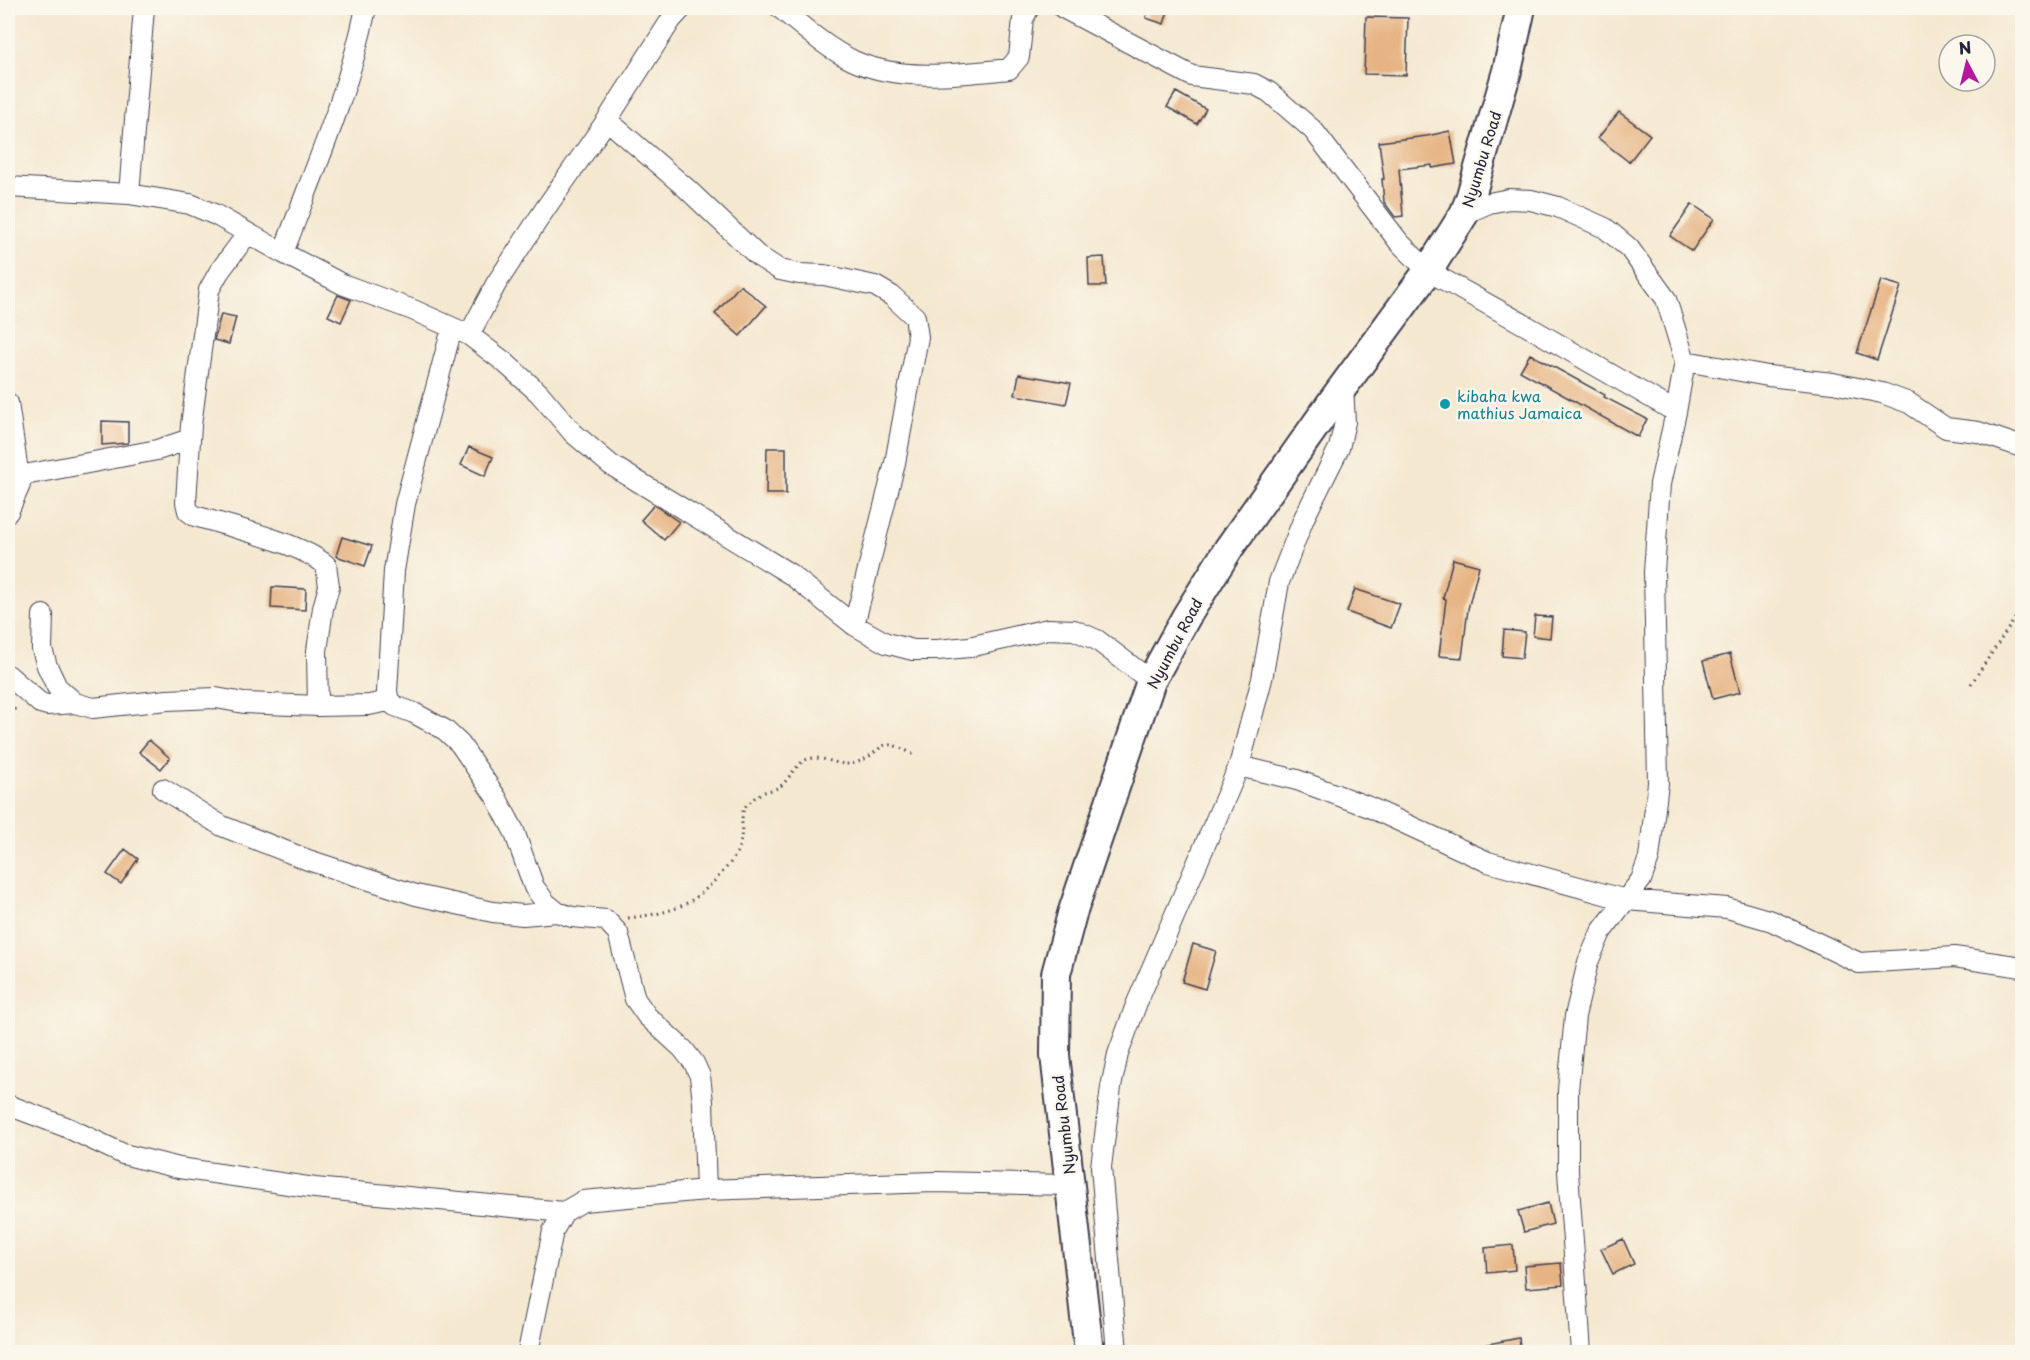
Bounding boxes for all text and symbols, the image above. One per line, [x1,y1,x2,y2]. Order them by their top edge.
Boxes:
north arrow [1937,33,1997,93]
text: N [1957,34,1973,60]
street label: Nyumbu Road [1455,108,1507,210]
place label: kibaha kwa mathius Jamaica [1457,384,1582,424]
marker: kibaha kwa mathius Jamaica [1438,397,1452,411]
street label: Nyumbu Road [1140,594,1208,692]
street label: Nyumbu Road [1045,1074,1081,1176]

